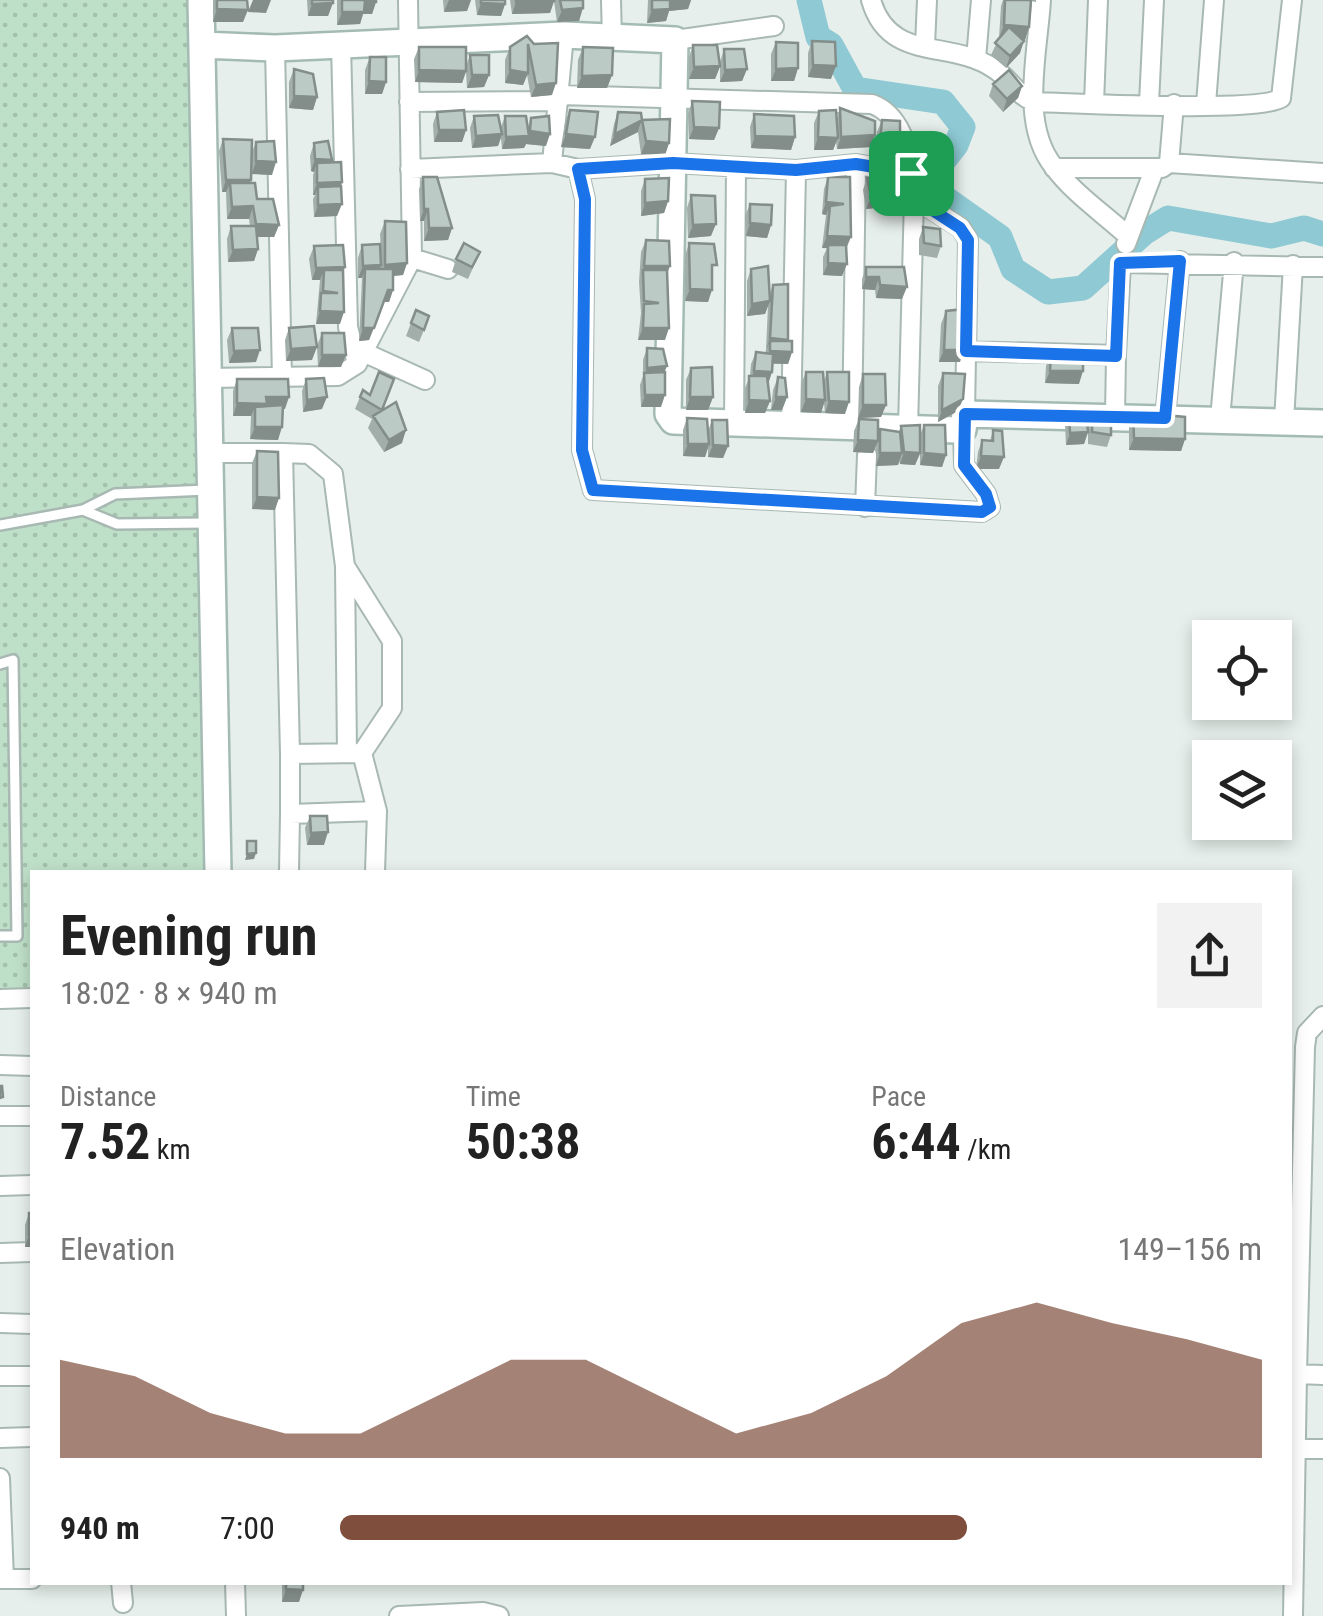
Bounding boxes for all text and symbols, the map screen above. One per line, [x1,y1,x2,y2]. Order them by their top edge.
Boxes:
pin [869,131,954,216]
icon: arrive [884,146,939,201]
map controls [1192,620,1292,840]
button: locate [1192,620,1292,720]
button: layers [1192,740,1292,840]
button: share [1157,903,1262,1008]
text: Evening run [60,904,318,968]
text: 18:02 · 8 × 940 m [60,974,278,1012]
text: Distance [60,1080,157,1113]
text: Time [466,1080,521,1113]
text: Pace [871,1080,926,1113]
text: 7.52 [60,1113,150,1171]
text: 50:38 [466,1113,580,1171]
text: 6:44 [871,1113,961,1171]
text: km [150,1133,190,1166]
text: /km [961,1133,1011,1166]
text: Elevation [60,1230,175,1268]
text: 149–156 m [1117,1230,1262,1268]
text: 940 m [60,1509,140,1547]
text: 7:00 [220,1509,275,1547]

